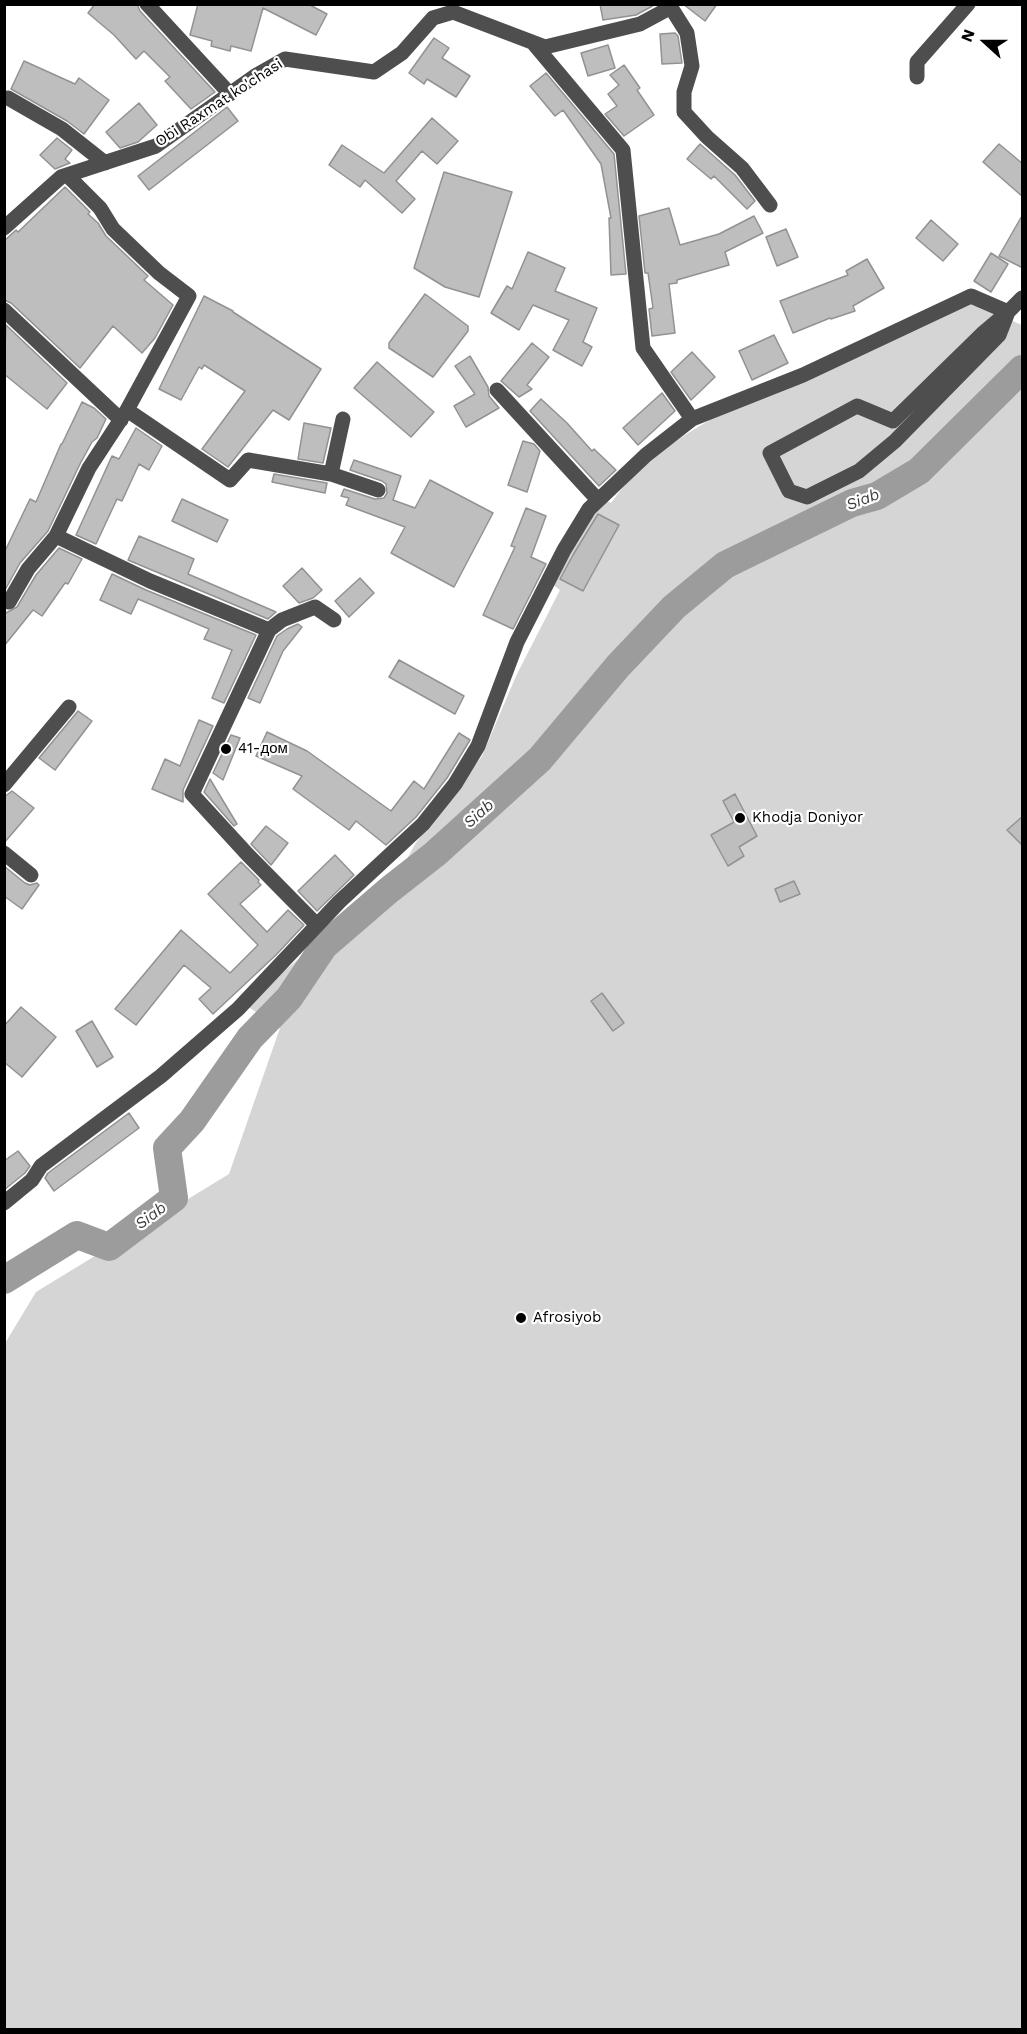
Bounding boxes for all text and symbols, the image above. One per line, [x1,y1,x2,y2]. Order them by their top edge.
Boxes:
north arrow [955,12,1015,72]
text: N [957,26,979,44]
street label: Obi Raxmat ko'chasi [152,55,286,151]
water label: Siab [844,485,882,515]
place label: 41-дом [238,740,288,758]
marker: 41-дом [219,742,233,756]
water label: Siab [460,795,498,833]
place label: Khodja Doniyor [752,809,863,827]
marker: Khodja Doniyor [733,811,747,825]
water label: Siab [132,1198,170,1234]
place label: Afrosiyob [533,1309,601,1327]
marker: Afrosiyob [514,1311,528,1325]

